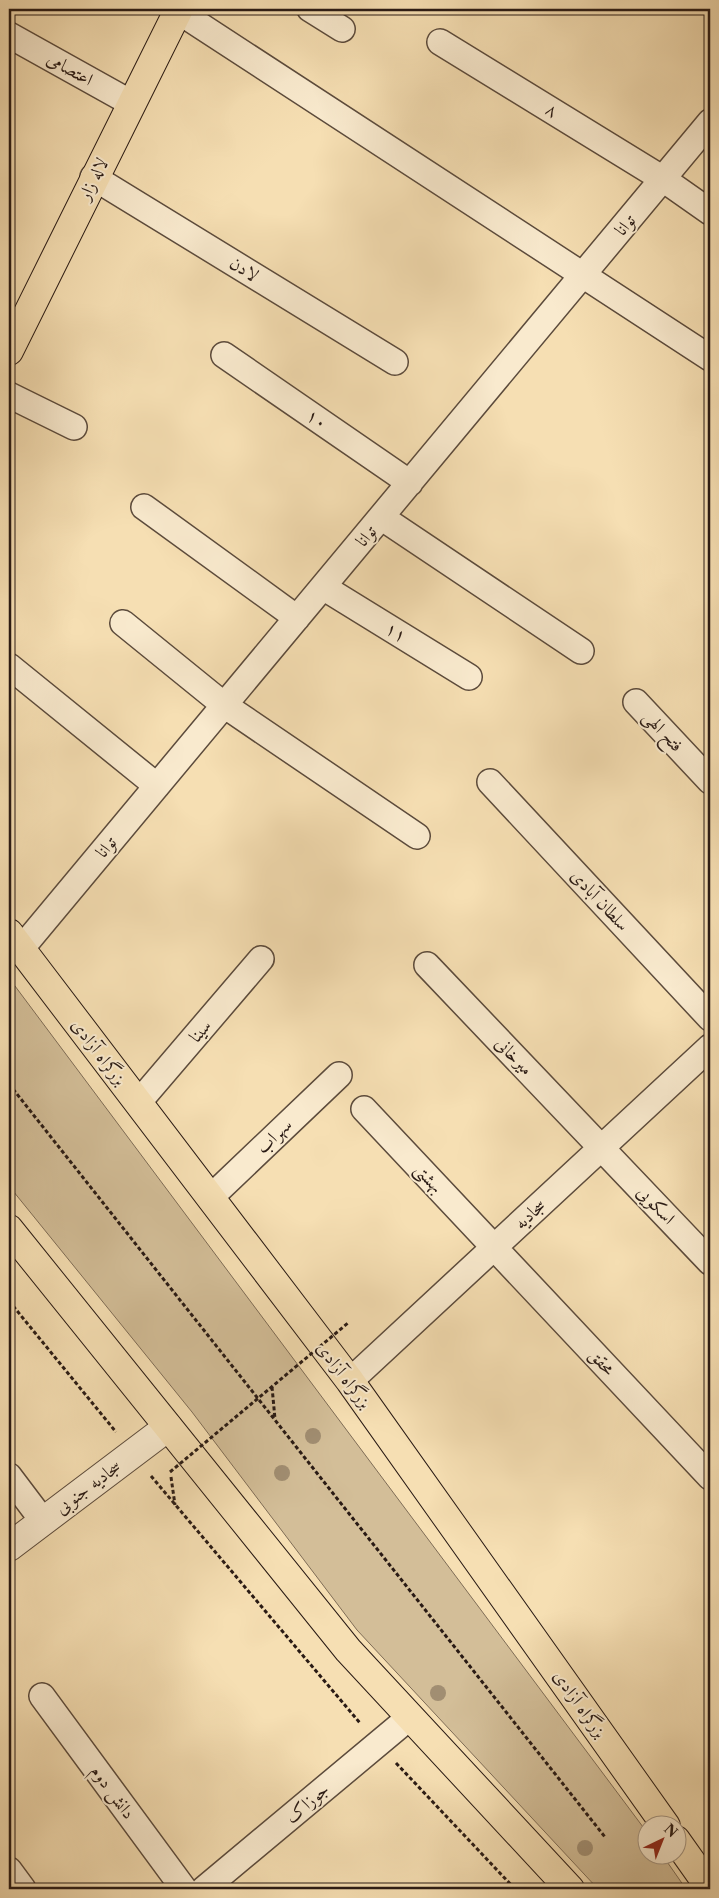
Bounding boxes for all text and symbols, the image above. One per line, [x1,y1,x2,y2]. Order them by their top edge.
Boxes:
street label: اعتصامی [43,47,97,91]
street label: ۸ [542,98,562,122]
street label: لاله زار [72,154,113,206]
street label: توانا [610,209,641,240]
street label: لادن [225,252,263,286]
street label: ۱۰ [302,404,332,434]
street label: توانا [351,520,382,551]
street label: ۱۱ [381,617,411,647]
street label: فتح الهی [635,706,688,760]
street label: توانا [91,831,122,862]
street label: سلطان آبادی [566,865,634,935]
street label: بزرگراه آزادی [67,1014,132,1090]
street label: سینا [184,1015,216,1047]
street label: میرخانی [490,1032,538,1080]
street label: سهراب [252,1114,297,1159]
street label: بهشتی [408,1158,448,1199]
street label: اسکویی [632,1181,680,1230]
street label: سجادیه [510,1194,550,1234]
street label: بزرگراه آزادی [312,1337,377,1413]
street label: محقق [584,1344,620,1380]
street label: سجادیه جنوبی [51,1455,127,1521]
street label: بزرگراه آزادی [549,1665,612,1742]
street label: دانش دوم [82,1761,140,1826]
street label: جوزاک [280,1778,334,1828]
north arrow [636,1816,686,1866]
text: N [660,1820,681,1841]

